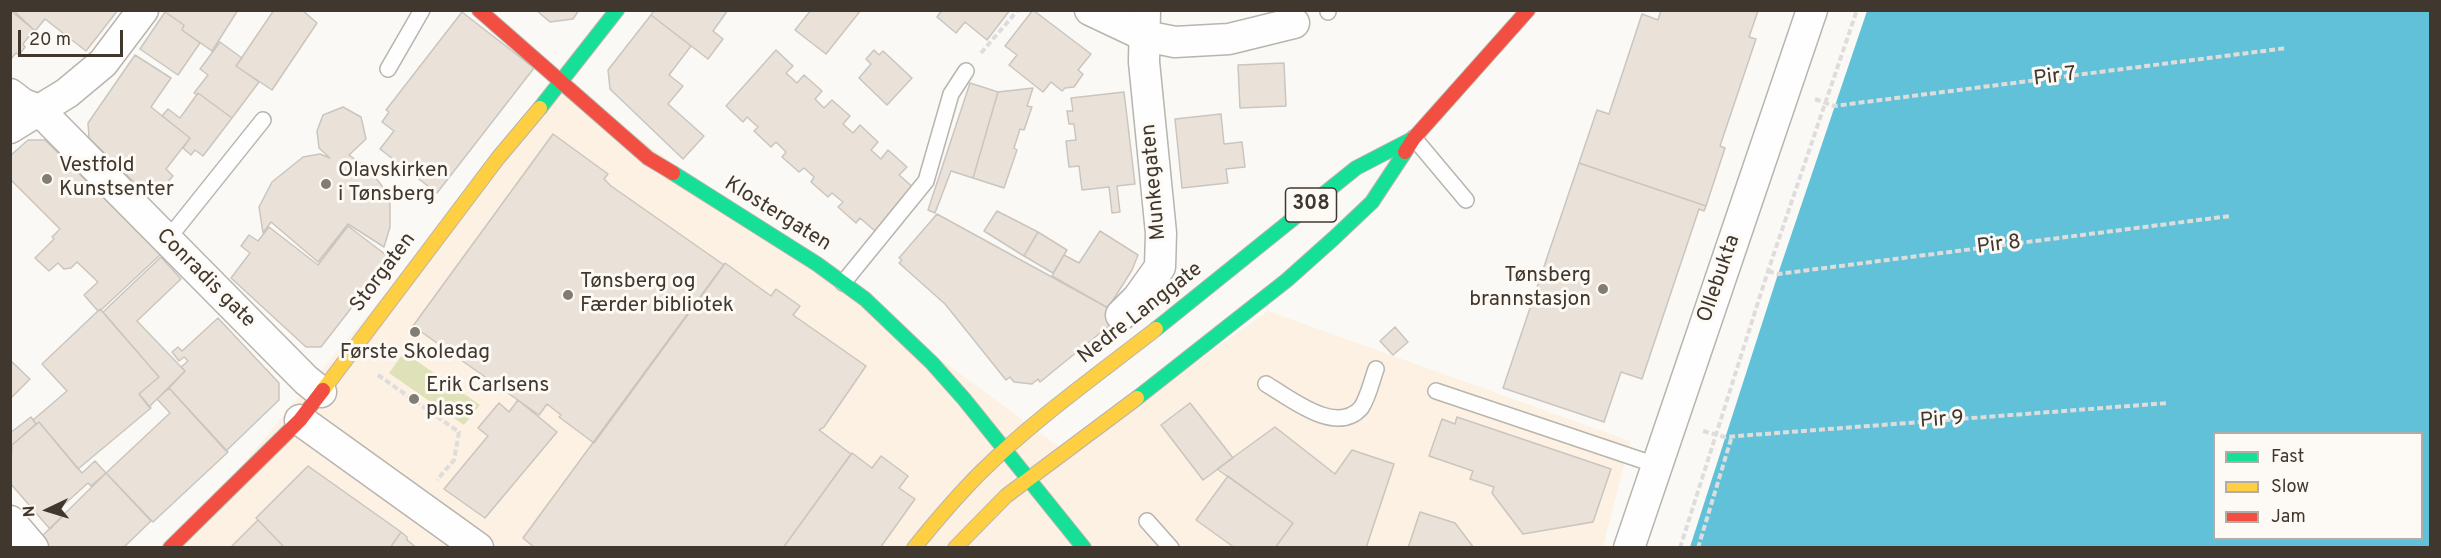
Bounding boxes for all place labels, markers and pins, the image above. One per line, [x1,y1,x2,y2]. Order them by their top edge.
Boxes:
place label: Vestfold Kunstsenter [59,154,174,204]
place label: Olavskirken i Tønsberg [338,159,448,209]
marker: Vestfold Kunstsenter [40,172,54,186]
marker: Olavskirken i Tønsberg [319,177,333,191]
place label: Tønsberg brannstasjon [1469,264,1591,314]
place label: Tønsberg og Færder bibliotek [580,270,734,320]
marker: Tønsberg brannstasjon [1596,282,1610,296]
marker: Tønsberg og Færder bibliotek [561,288,575,302]
marker: Første Skoledag [408,325,422,339]
place label: Første Skoledag [340,341,490,367]
place label: Erik Carlsens plass [426,374,549,424]
marker: Erik Carlsens plass [407,392,421,406]

